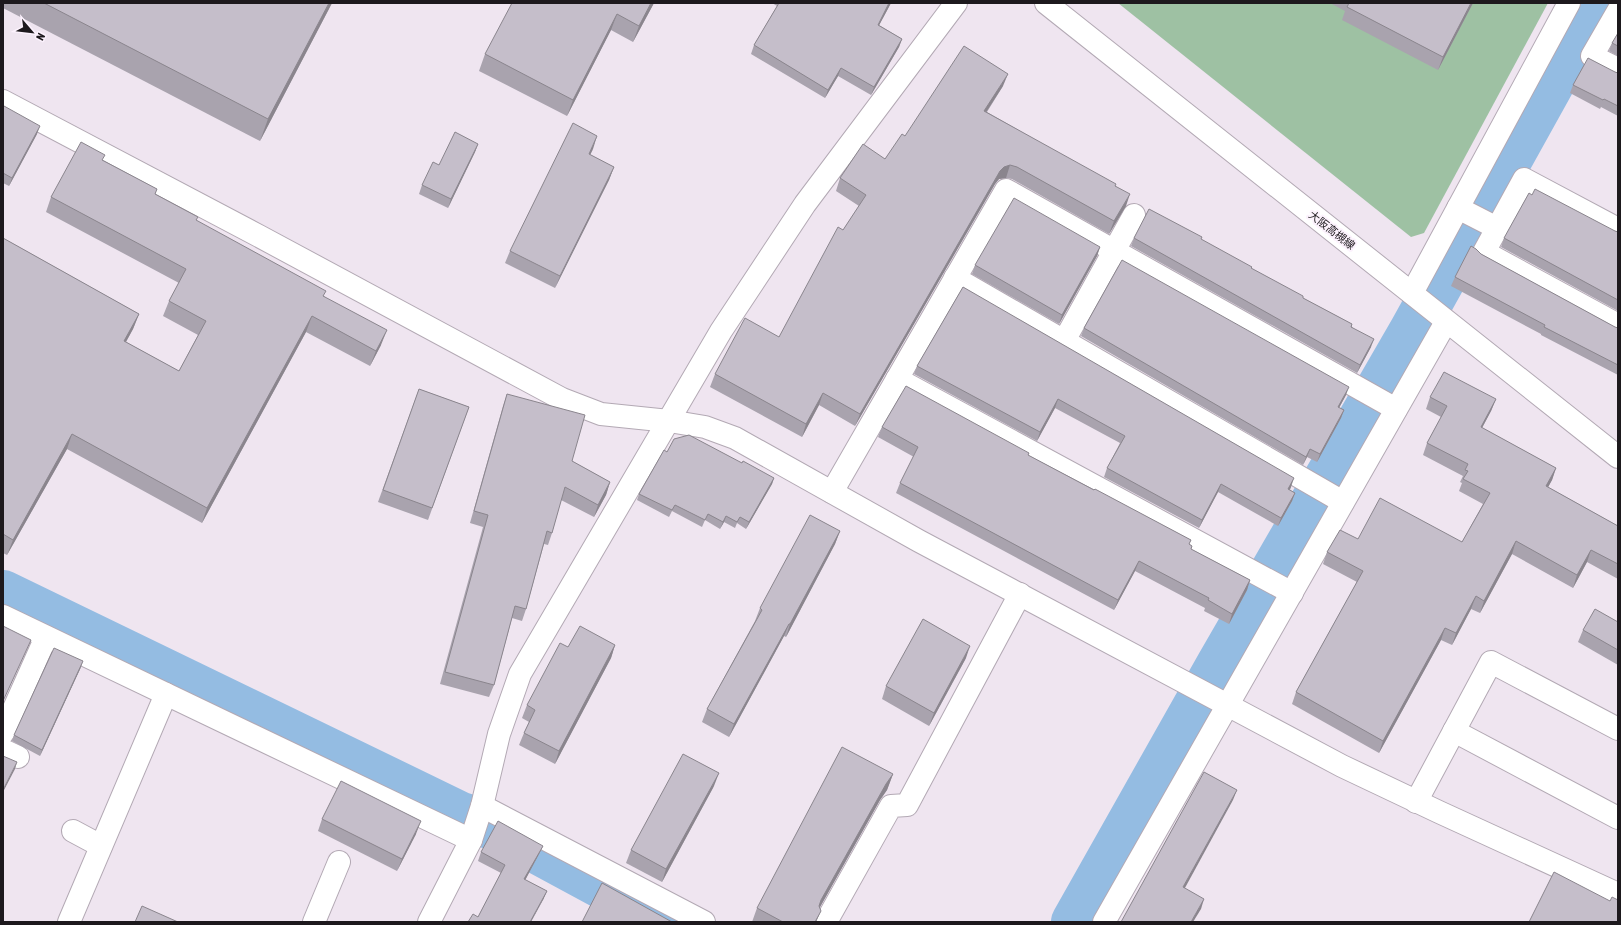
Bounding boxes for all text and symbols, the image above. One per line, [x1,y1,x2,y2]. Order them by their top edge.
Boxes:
north arrow [12,12,52,52]
text: N [34,31,48,42]
street label: 大阪高槻線 [1307,208,1357,252]

